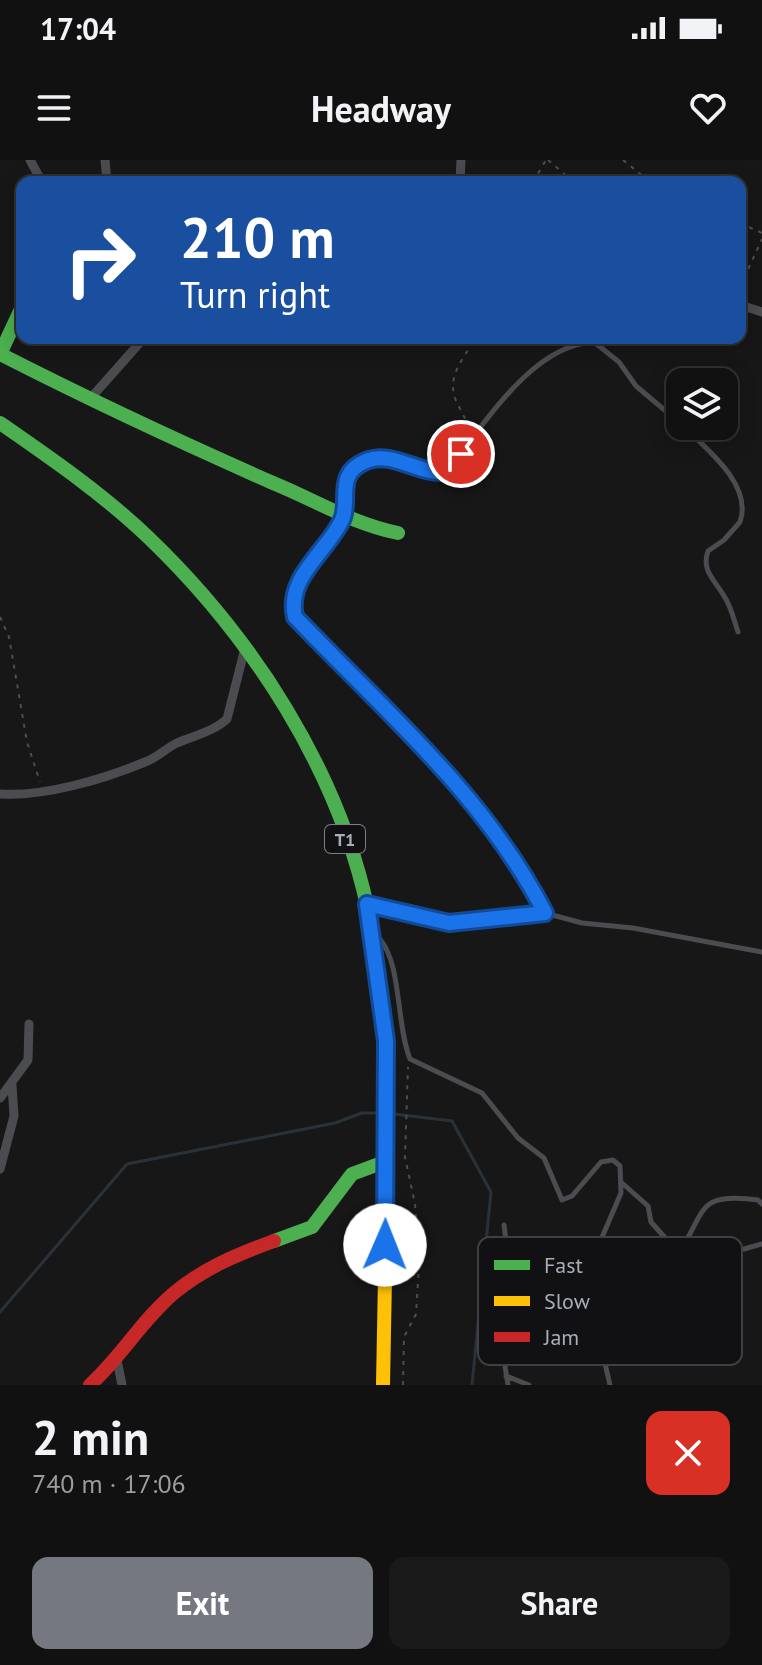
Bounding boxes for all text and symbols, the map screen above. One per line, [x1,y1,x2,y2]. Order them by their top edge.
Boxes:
text: 17:04 [40,9,116,48]
text: Headway [311,85,451,132]
icon: menu [32,86,76,130]
icon: heart [686,86,730,130]
text: 210 m [180,201,335,273]
icon: right [48,208,152,312]
text: Turn right [180,271,330,318]
map controls [666,368,738,440]
button: layers [666,368,738,440]
pin [427,420,495,488]
icon: arrive [439,432,483,476]
road number: T1 [325,825,365,853]
position arrow [343,1203,427,1287]
legend [478,1237,742,1365]
text: Fast [544,1251,584,1279]
text: Slow [544,1287,590,1315]
text: Jam [543,1323,579,1351]
text: 2 min [32,1406,149,1468]
button: close [646,1411,730,1495]
text: 740 m · 17:06 [32,1467,186,1500]
button: Exit [32,1557,373,1649]
button: Share [389,1557,730,1649]

